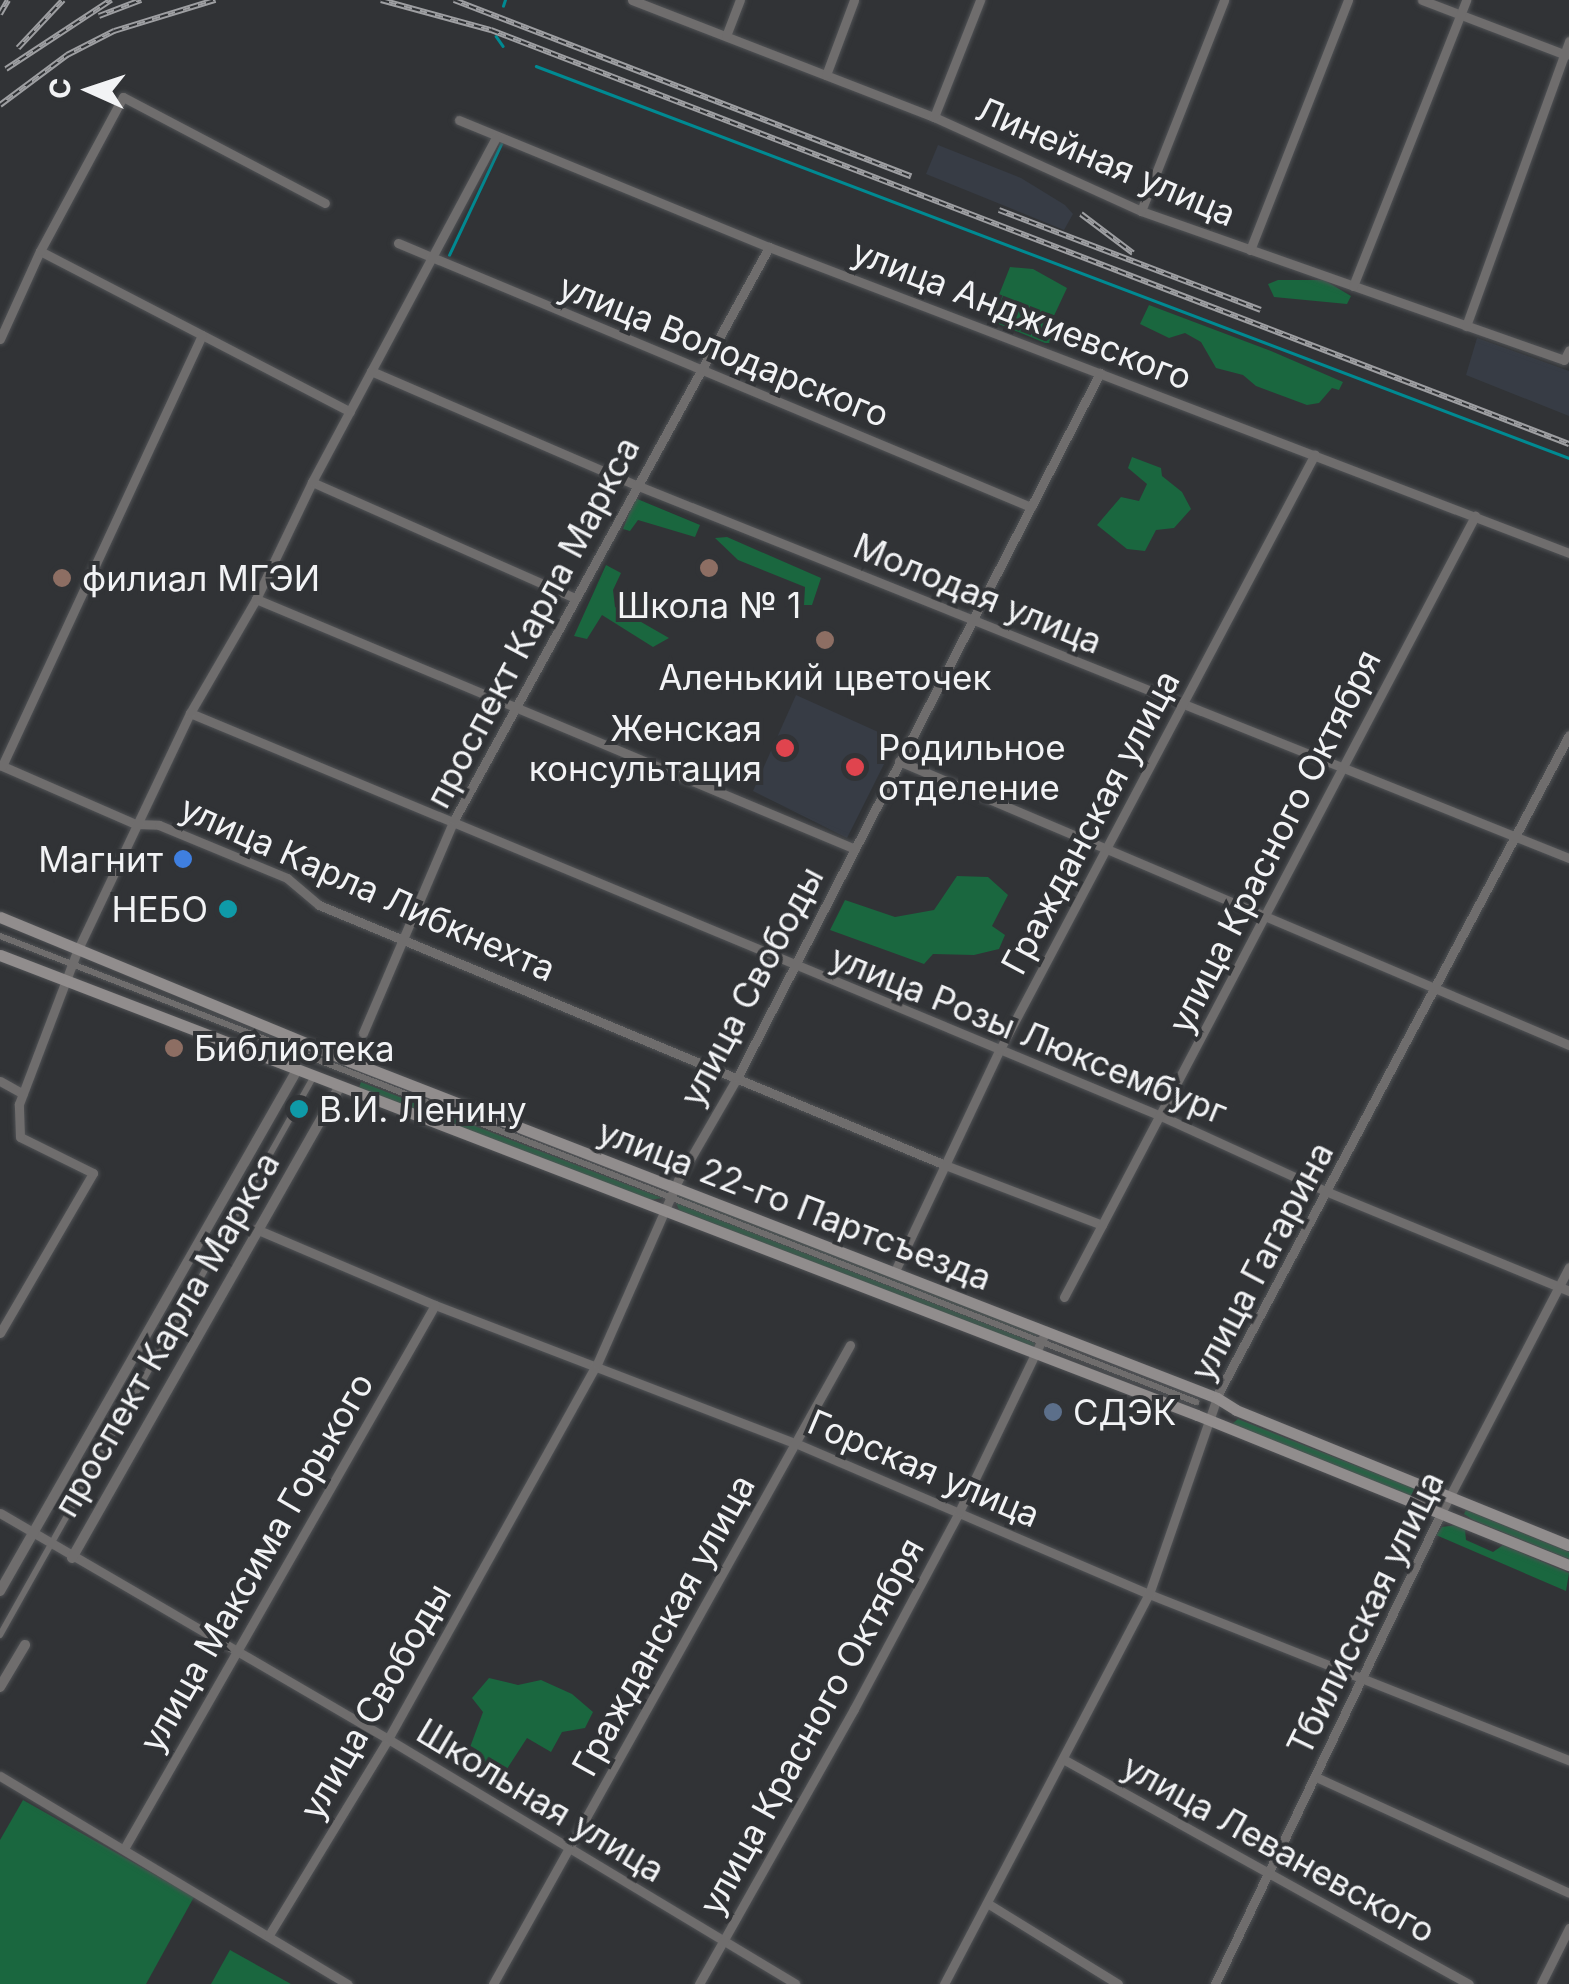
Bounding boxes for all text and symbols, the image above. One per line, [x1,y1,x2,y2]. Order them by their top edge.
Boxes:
north arrow [40,40,140,140]
text: С [43,77,78,100]
street label: Линейная улица [970,87,1242,235]
street label: улица Анджиевского [846,230,1198,398]
street label: улица Володарского [553,265,895,435]
street label: проспект Карла Маркса [416,429,648,815]
street label: Молодая улица [848,524,1108,662]
place label: филиал МГЭИ [82,557,320,599]
marker: Школа № 1 [698,557,720,579]
marker: филиал МГЭИ [51,567,73,589]
place label: Школа № 1 [617,584,801,626]
marker: Аленький цветочек [814,629,836,651]
street label: улица Красного Октября [1159,642,1389,1040]
place label: Аленький цветочек [659,656,991,698]
street label: Гражданская улица [992,663,1188,981]
place label: Женская консультация [529,707,762,789]
place label: Родильное отделение [878,726,1066,808]
marker: Женская консультация [772,735,798,761]
marker: Родильное отделение [842,754,868,780]
street label: улица Карла Либкнехта [174,786,562,990]
place label: Магнит [38,838,163,880]
marker: Магнит [172,848,194,870]
street label: улица Свободы [670,859,832,1113]
place label: НЕБО [112,888,208,930]
marker: НЕБО [217,898,239,920]
street label: улица Розы Люксембург [825,935,1233,1133]
place label: Библиотека [194,1027,395,1069]
marker: Библиотека [163,1037,185,1059]
place label: В.И. Ленину [319,1088,527,1130]
marker: В.И. Ленину [288,1098,310,1120]
street label: улица 22-го Партсъезда [592,1109,998,1299]
street label: улица Гагарина [1180,1135,1342,1387]
street label: проспект Карла Маркса [44,1144,288,1524]
street label: улица Максима Горького [130,1365,382,1759]
place label: СДЭК [1073,1391,1176,1433]
street label: Горская улица [802,1400,1046,1536]
marker: СДЭК [1042,1401,1064,1423]
street label: Тбилисская улица [1278,1464,1452,1762]
street label: Гражданская улица [563,1467,763,1783]
street label: улица Красного Октября [690,1530,932,1922]
street label: улица Свободы [291,1576,459,1826]
street label: Школьная улица [410,1710,672,1890]
street label: улица Леваневского [1115,1745,1443,1951]

